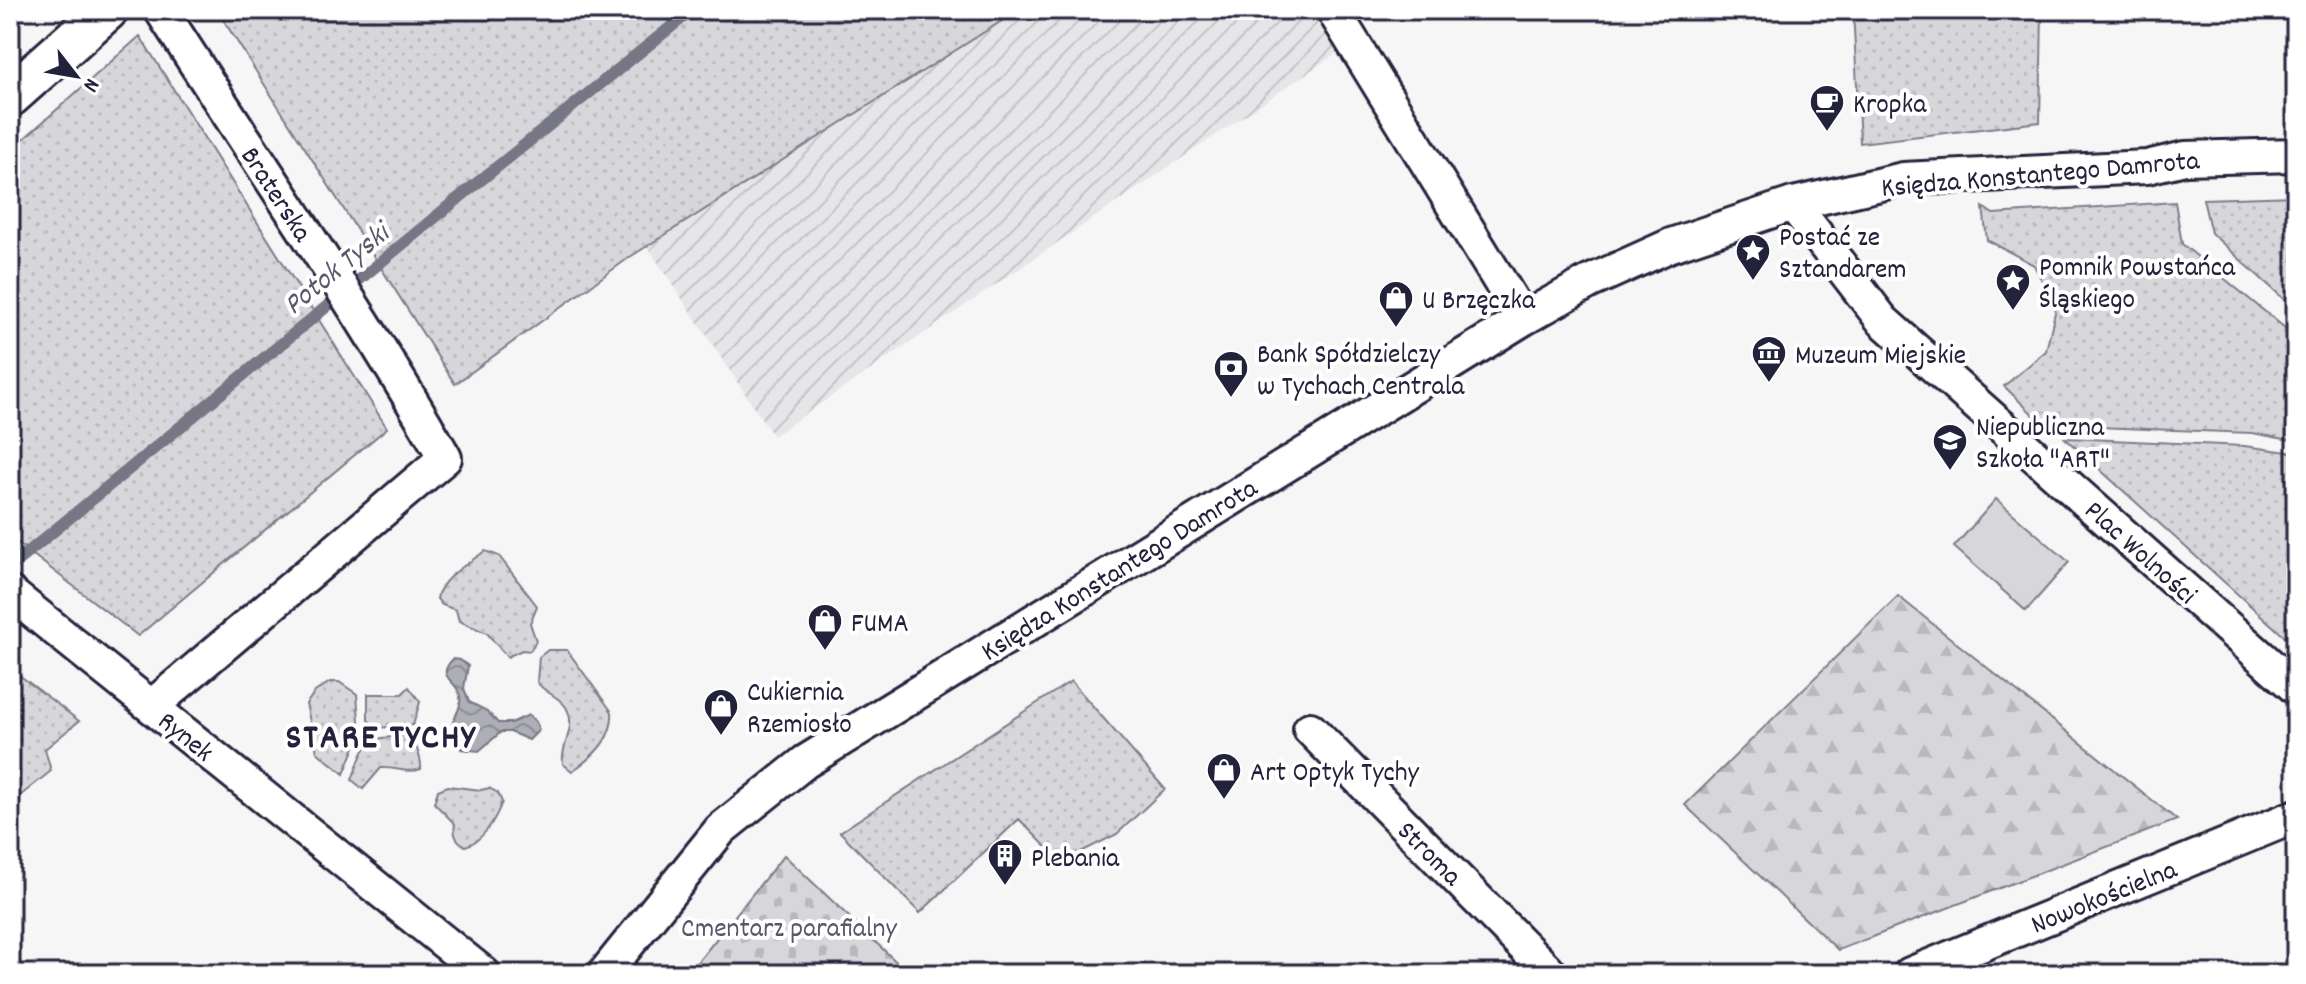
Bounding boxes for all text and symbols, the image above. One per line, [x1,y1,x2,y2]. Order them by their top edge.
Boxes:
north arrow [36,36,116,116]
text: N [74,72,106,97]
cafe icon: Kropka [1808,83,1846,133]
place label: Kropka [1853,87,1927,127]
street label: Braterska [228,140,320,252]
street label: Księdza Konstantego Damrota [1880,143,2202,211]
water label: Potok Tyski [276,213,403,328]
place label: Postać ze Sztandarem [1779,220,1907,292]
place icon: Postać ze Sztandarem [1734,232,1772,282]
place label: Pomnik Powstańca Śląskiego [2039,250,2236,322]
place icon: Pomnik Powstańca Śląskiego [1994,262,2032,312]
shop icon: U Brzęczka [1377,279,1415,329]
place label: U Brzęczka [1422,283,1536,323]
museum icon: Muzeum Miejskie [1750,334,1788,384]
place label: Bank Spółdzielczy w Tychach Centrala [1257,337,1465,409]
place label: Muzeum Miejskie [1795,338,1966,378]
bank icon: Bank Spółdzielczy w Tychach Centrala [1212,349,1250,399]
place label: Niepubliczna Szkoła "ART" [1976,410,2110,482]
school or university icon: Niepubliczna Szkoła "ART" [1931,422,1969,472]
street label: Księdza Konstantego Damrota [975,470,1267,674]
street label: Plac Wolności [2074,493,2204,616]
shop icon: FUMA [806,602,844,652]
place label: FUMA [851,606,909,646]
place label: Cukiernia Rzemiosło [747,675,852,747]
shop icon: Cukiernia Rzemiosło [702,687,740,737]
street label: Rynek [147,704,220,774]
district label: STARE TYCHY [285,714,477,766]
shop icon: Art Optyk Tychy [1205,751,1243,801]
place label: Art Optyk Tychy [1250,755,1420,795]
street label: Stroma [1386,814,1470,898]
building icon: Plebania [986,837,1024,887]
place label: Plebania [1031,841,1120,881]
street label: Nowokościelna [2026,852,2185,947]
park label: Cmentarz parafialny [681,911,898,951]

